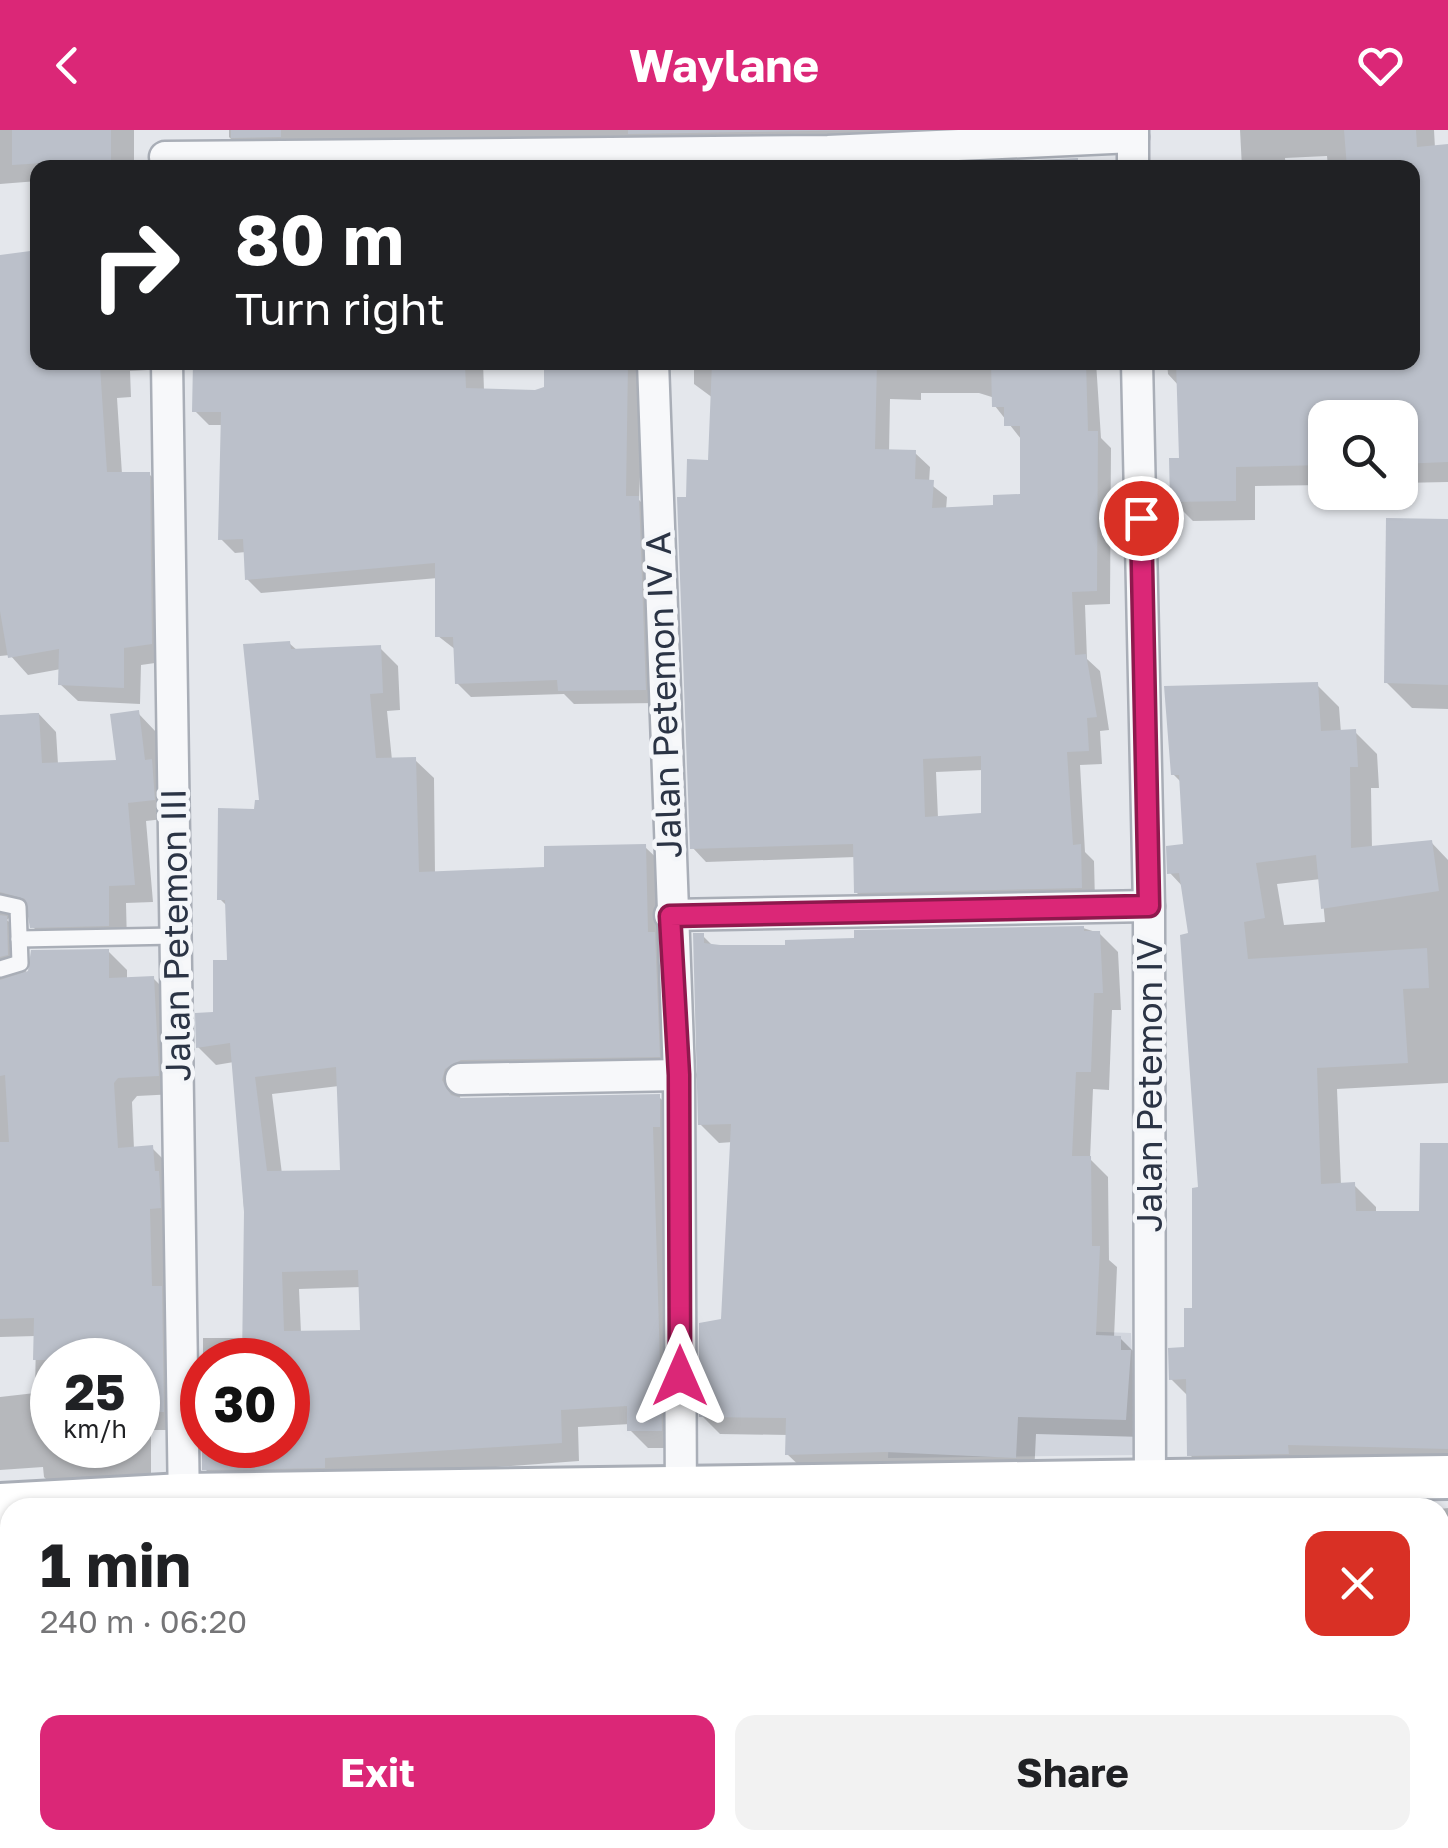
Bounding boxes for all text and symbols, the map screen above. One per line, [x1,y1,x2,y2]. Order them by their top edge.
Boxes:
icon: back [40,38,95,93]
text: Waylane [629,38,819,92]
icon: heart [1353,38,1408,93]
text: 80 m [235,196,404,280]
icon: right [70,200,200,330]
text: Turn right [235,281,445,335]
map controls [1308,400,1418,510]
button: search [1308,400,1418,510]
pin [1099,476,1184,561]
icon: arrive [1114,491,1169,546]
street label: Jalan Petemon IV A [636,531,690,859]
street label: Jalan Petemon III [151,788,199,1082]
street label: Jalan Petemon IV [1128,938,1170,1232]
position arrow [628,1324,732,1428]
speed limit sign: 30 [180,1338,310,1468]
text: 25 [64,1361,125,1421]
text: km/h [63,1413,127,1444]
text: 1 min [40,1528,191,1600]
button: close [1305,1531,1410,1636]
text: 240 m · 06:20 [40,1602,247,1640]
button: Exit [40,1715,715,1830]
button: Share [735,1715,1410,1830]

